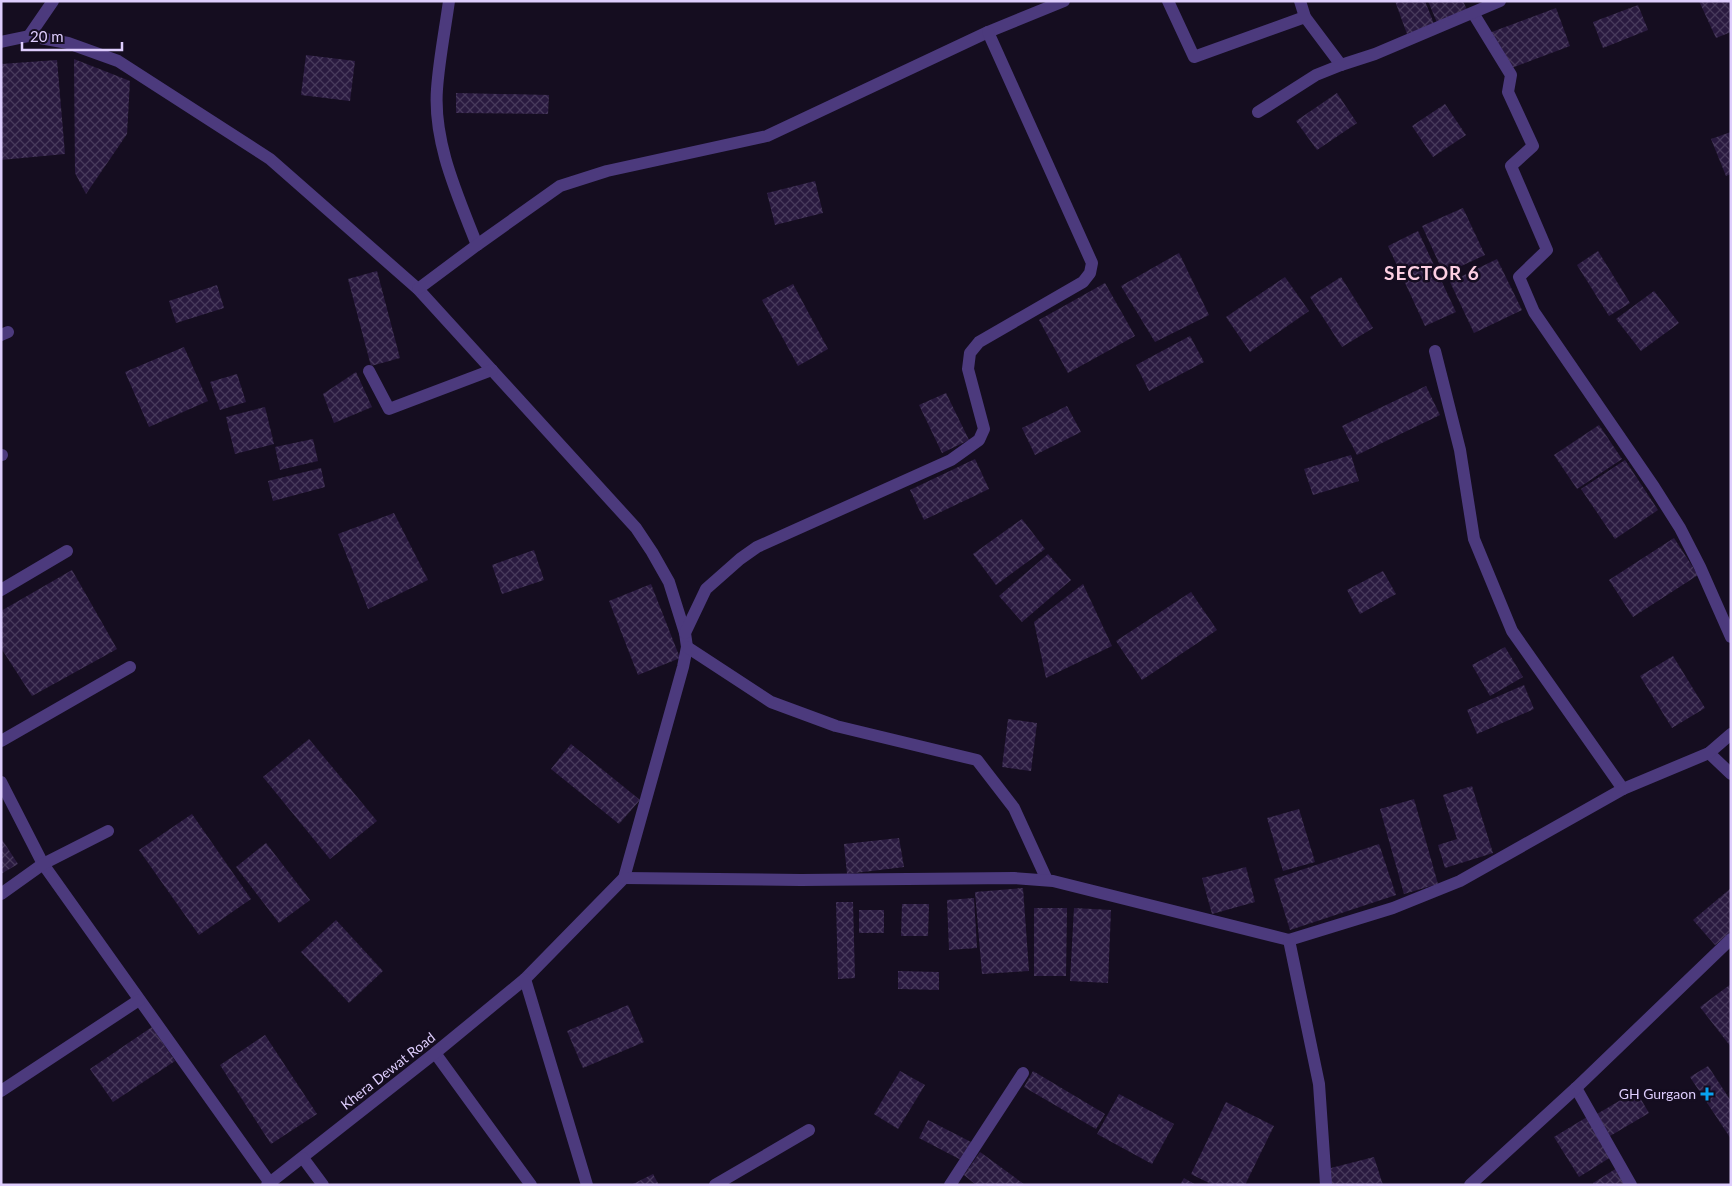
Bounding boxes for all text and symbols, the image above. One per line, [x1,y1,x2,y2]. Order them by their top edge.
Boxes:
scale bar [22,20,122,52]
text: 20 m [30,27,64,45]
district label: SECTOR 6 [1384,261,1480,284]
street label: Khera Dewat Road [337,1028,438,1113]
place label: GH Gurgaon [1619,1085,1696,1102]
marker: GH Gurgaon [1700,1087,1714,1101]

